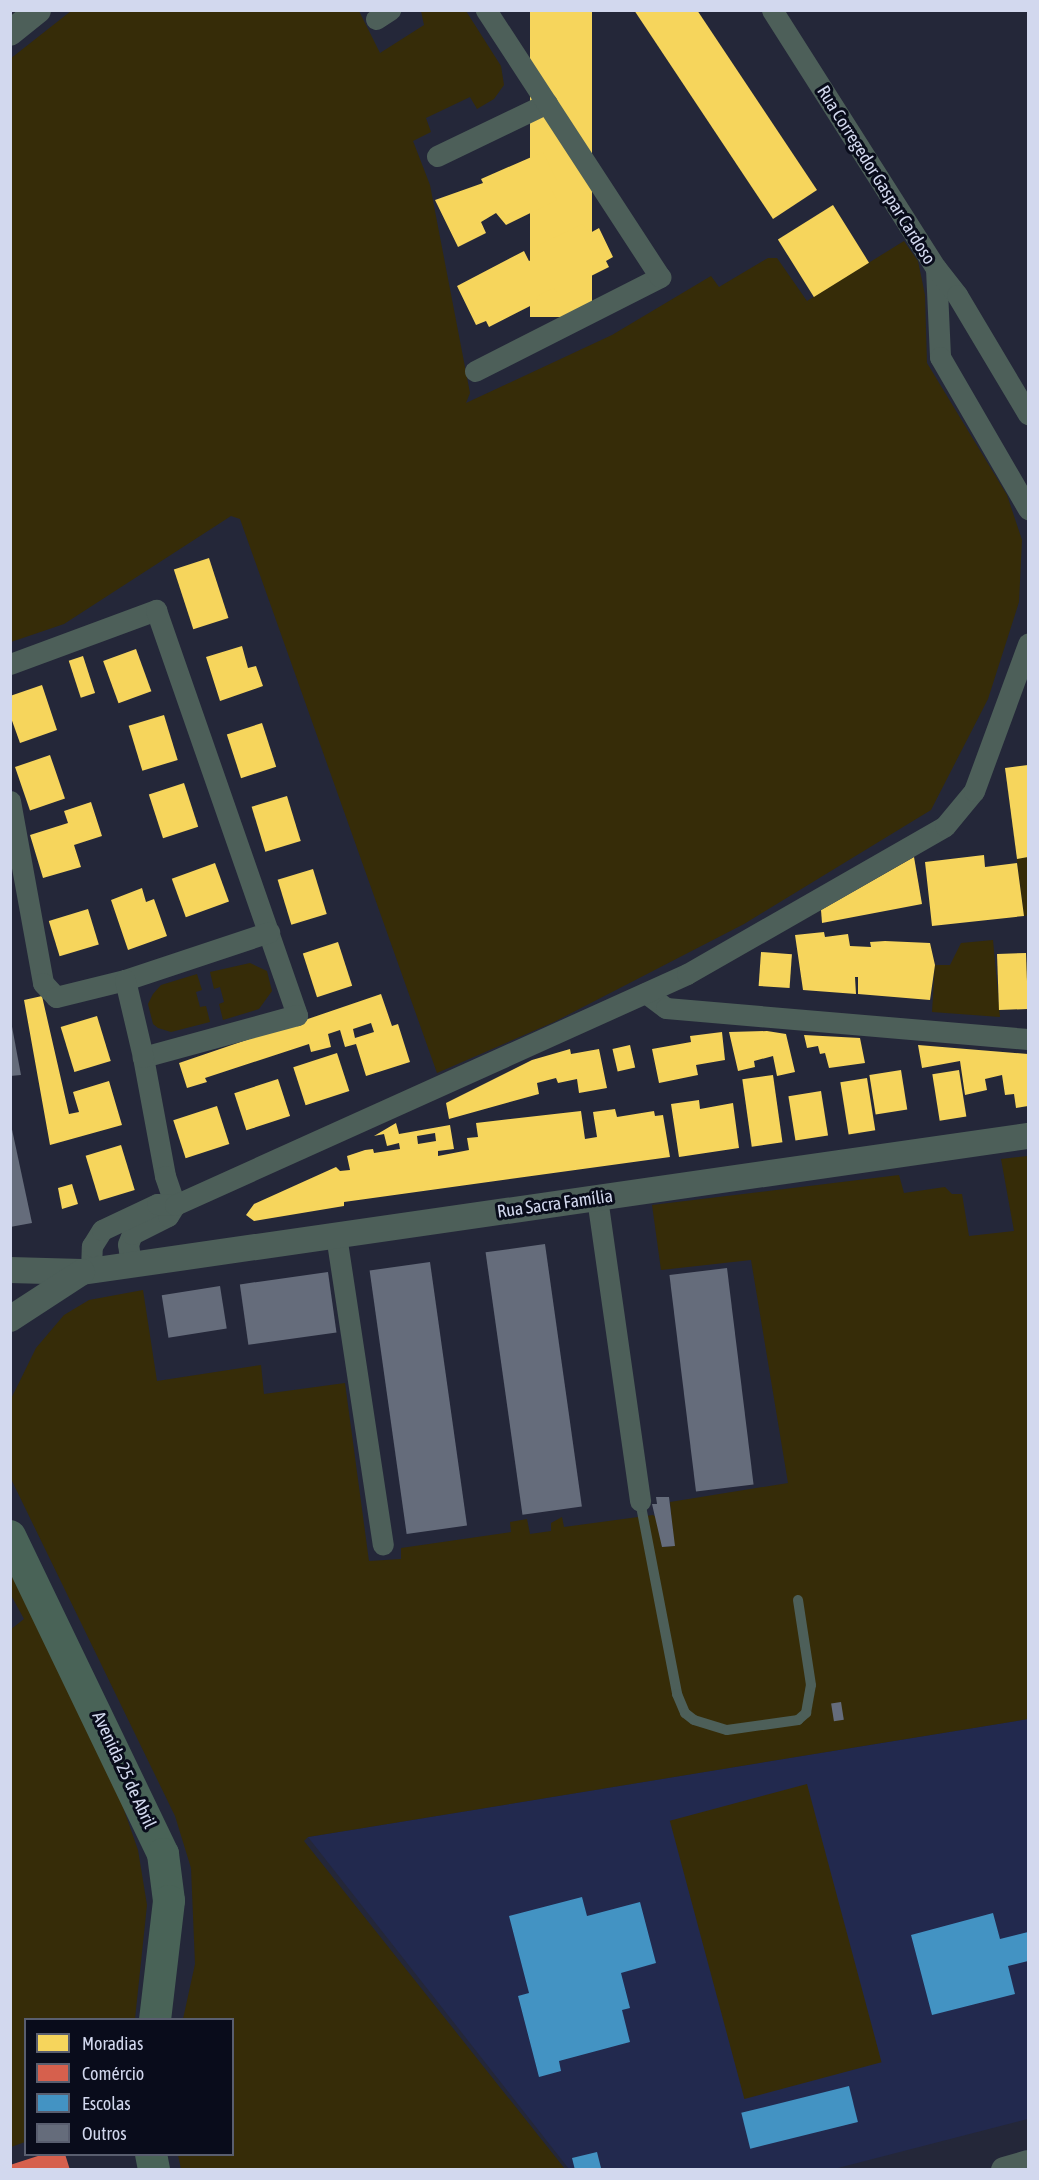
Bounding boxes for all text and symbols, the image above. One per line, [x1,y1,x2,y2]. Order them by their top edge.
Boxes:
street label: Rua Corregedor Gaspar Cardoso [812,82,940,268]
street label: Rua Sacra Família [496,1185,614,1223]
street label: Avenida 25 de Abril [87,1708,161,1832]
legend [24,2018,234,2156]
text: Moradias [82,2033,143,2054]
text: Comércio [82,2063,144,2084]
text: Escolas [82,2093,131,2114]
text: Outros [82,2123,127,2144]

